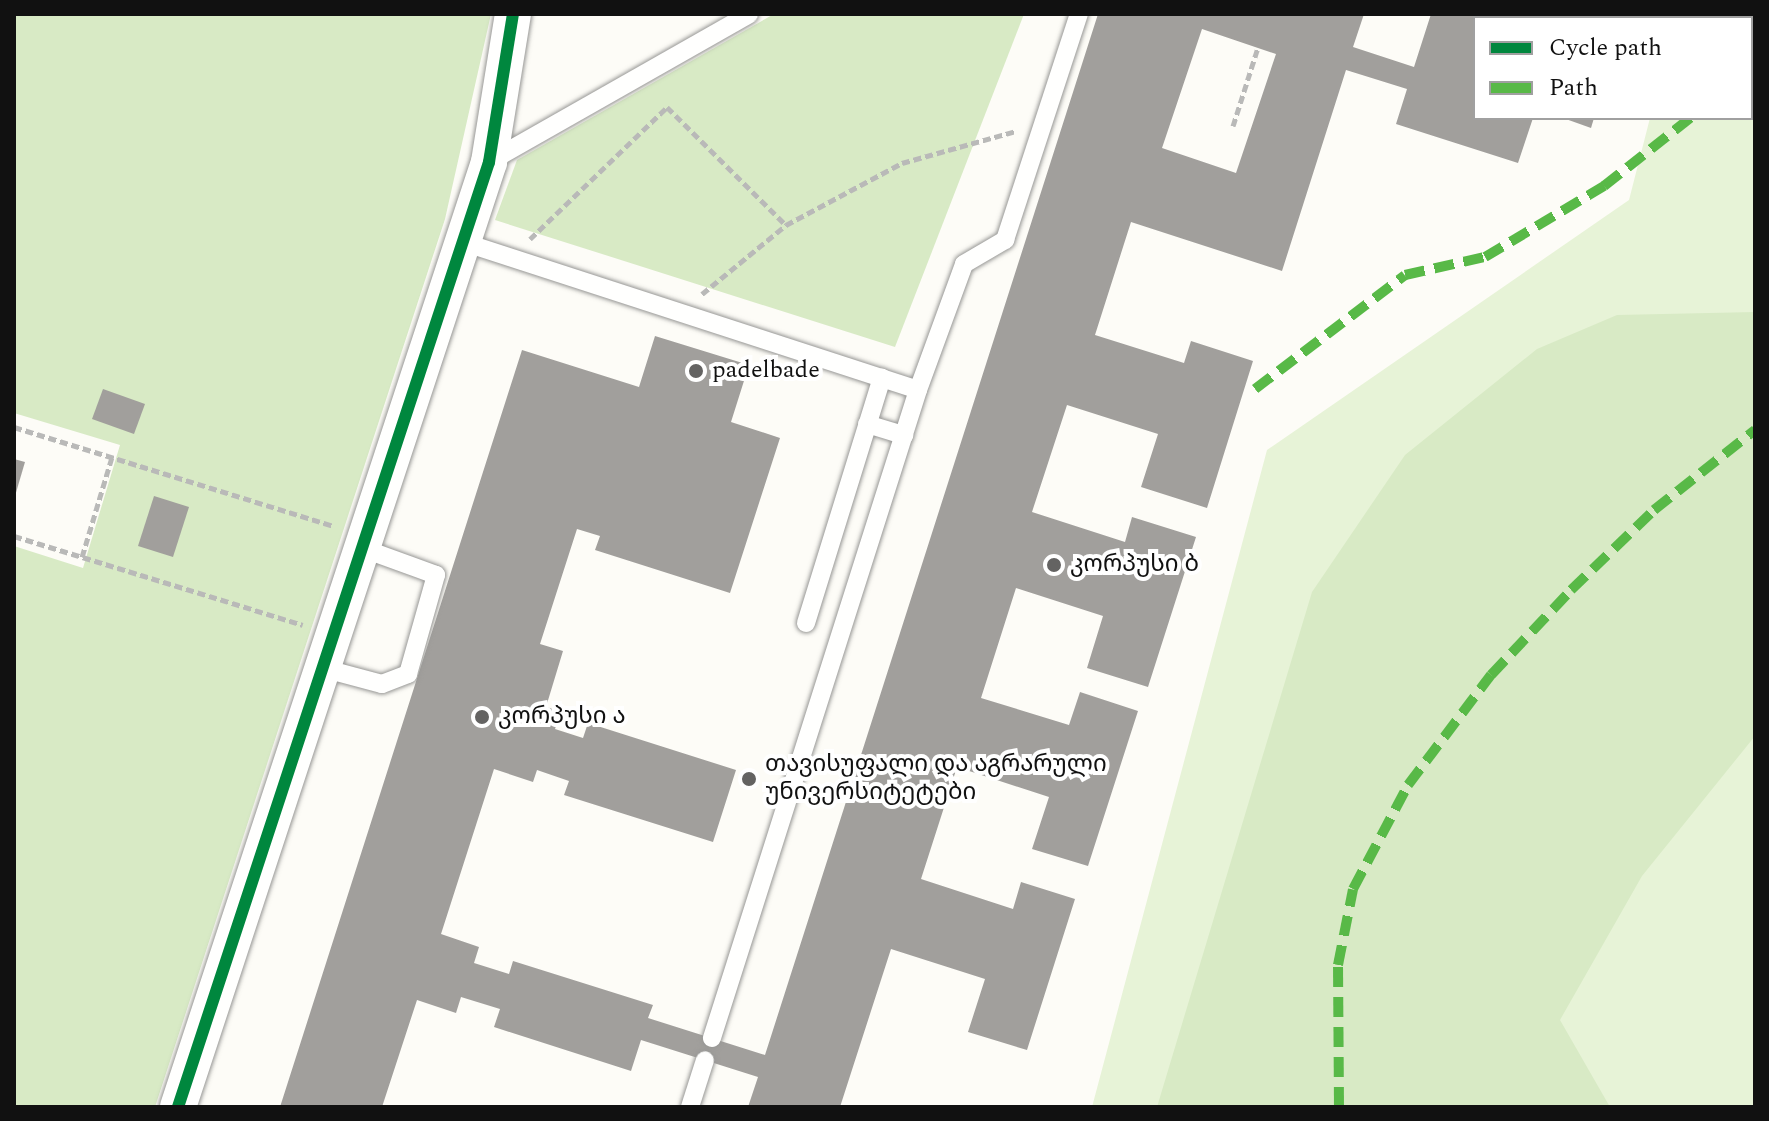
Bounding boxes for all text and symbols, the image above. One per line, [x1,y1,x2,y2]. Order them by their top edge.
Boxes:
legend [1473,16,1753,120]
text: Cycle path [1549,30,1662,66]
text: Path [1549,70,1598,106]
place label: padelbade [712,357,820,385]
marker: padelbade [687,362,705,380]
place label: კორპუსი ბ [1070,551,1199,579]
marker: კორპუსი ბ [1045,556,1063,574]
place label: კორპუსი ა [498,703,626,731]
marker: კორპუსი ა [473,708,491,726]
place label: თავისუფალი და აგრარული უნივერსიტეტები [765,751,1107,807]
marker: თავისუფალი და აგრარული უნივერსიტეტები [740,770,758,788]

